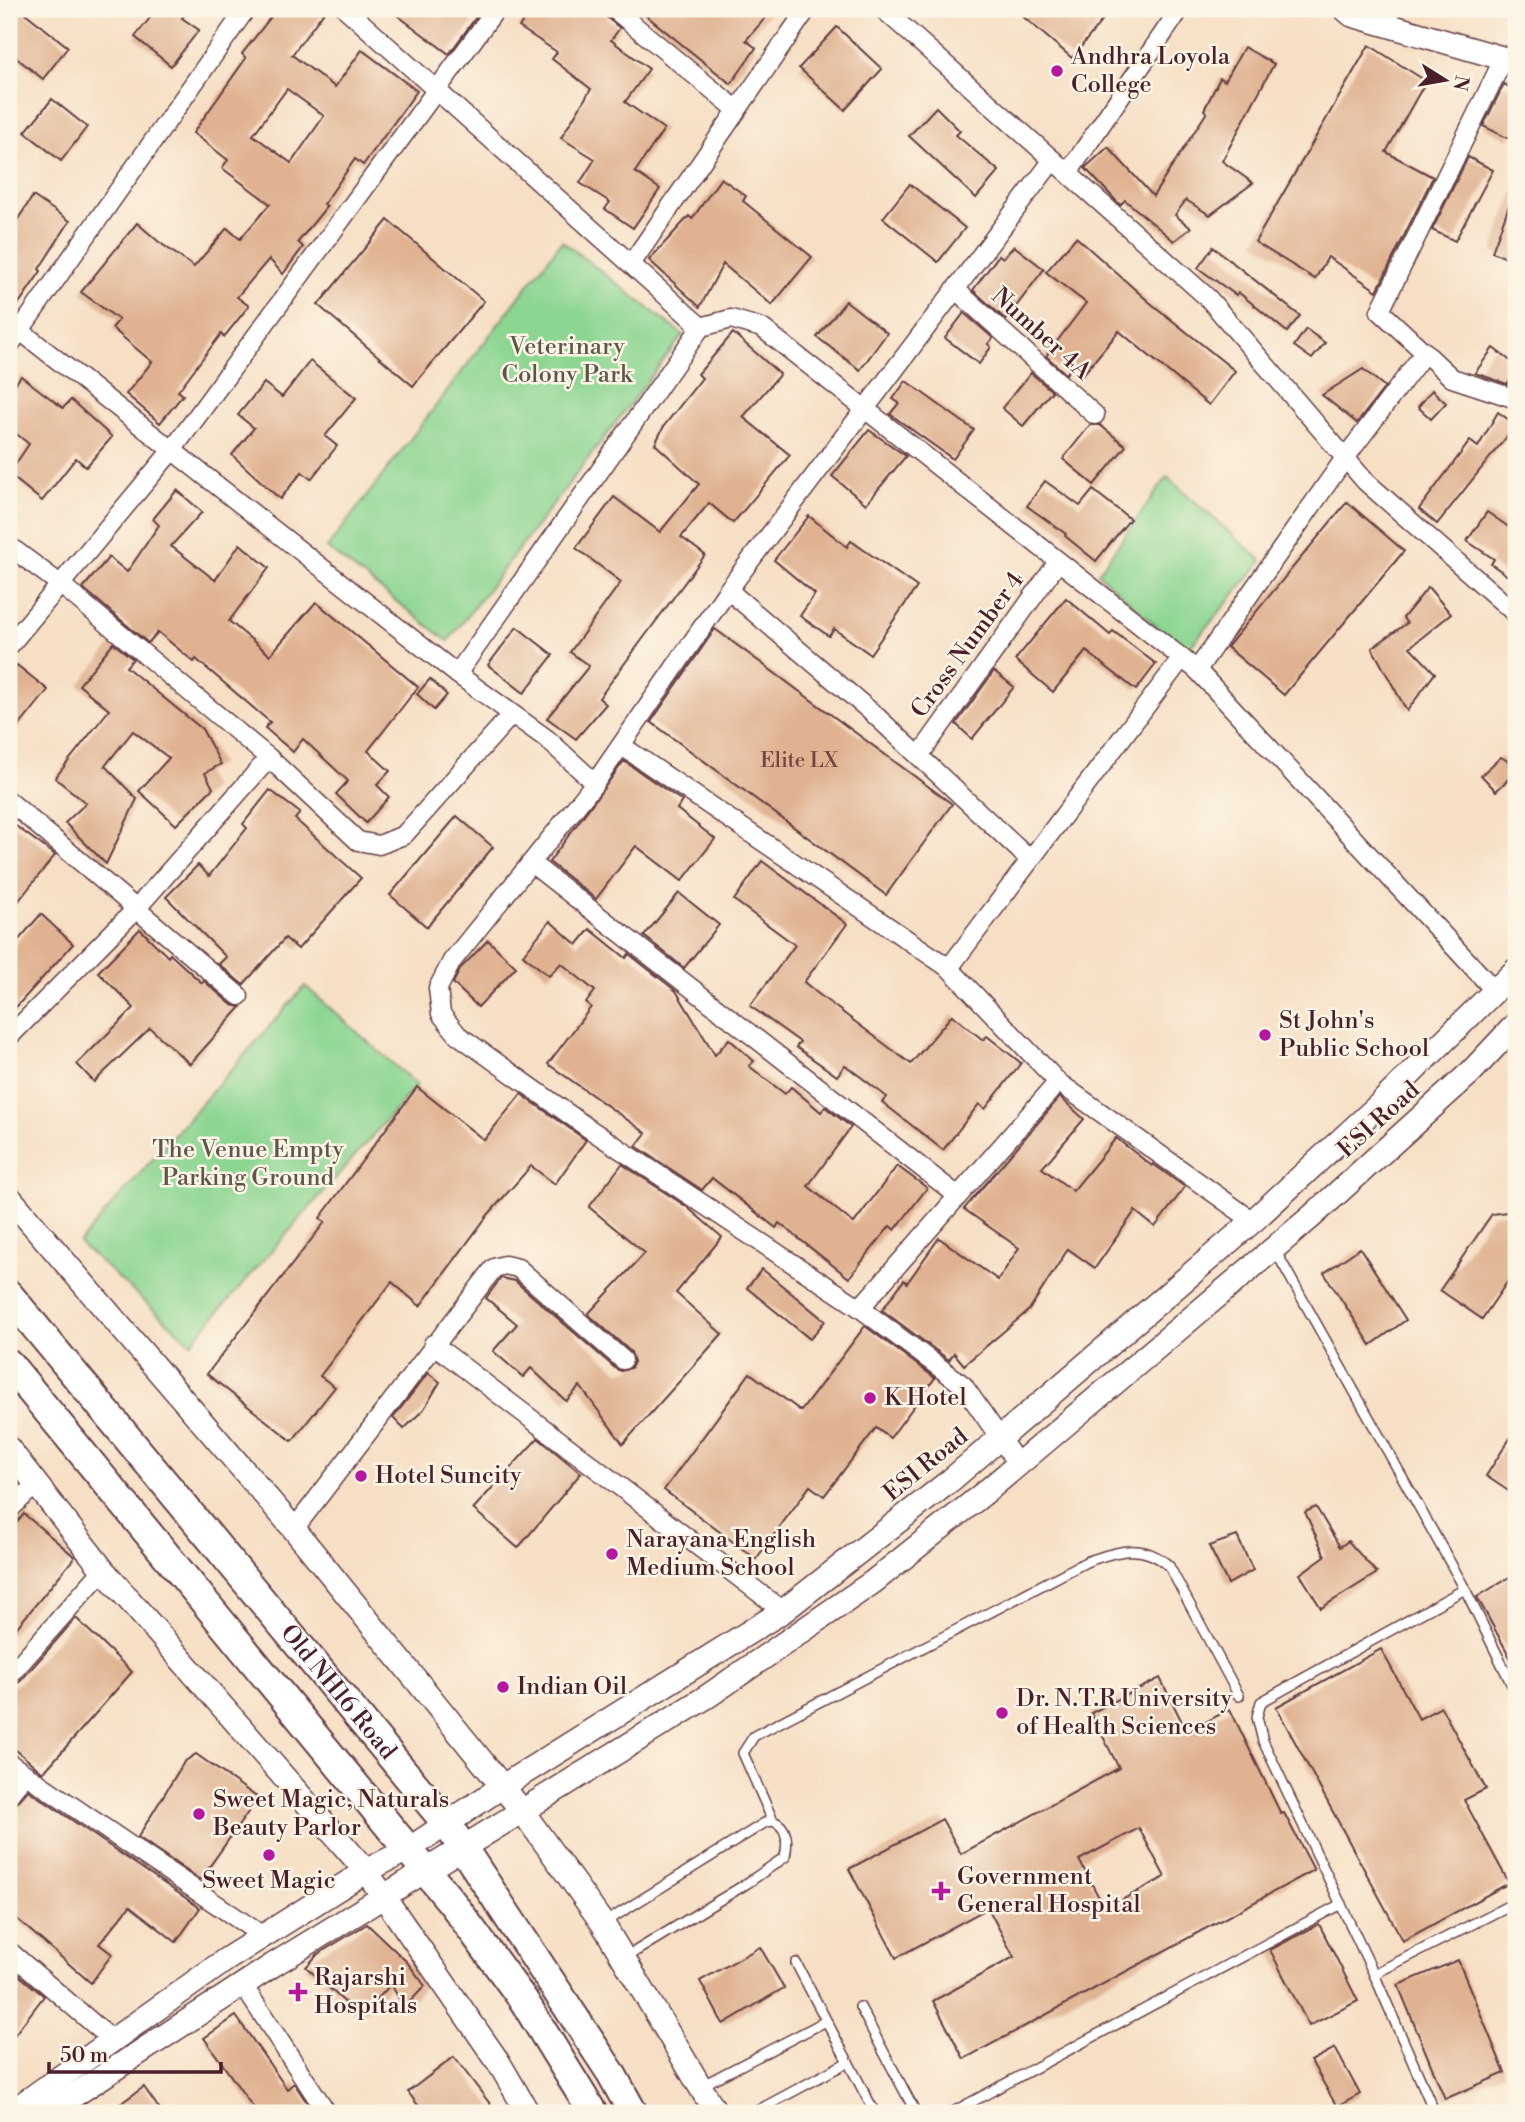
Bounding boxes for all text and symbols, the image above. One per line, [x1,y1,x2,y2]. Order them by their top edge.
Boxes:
place label: Andhra Loyola College [1070,42,1231,100]
north arrow [1410,46,1480,116]
marker: Andhra Loyola College [1049,63,1065,79]
text: N [1447,73,1474,93]
street label: Number 4A [985,281,1098,387]
park label: Veterinary Colony Park [501,332,634,390]
street label: Cross Number 4 [905,566,1031,724]
house number: Elite LX [760,748,839,774]
place label: St John's Public School [1279,1006,1429,1064]
marker: St John's Public School [1257,1027,1273,1043]
street label: ESI Road [1332,1075,1427,1165]
park label: The Venue Empty Parking Ground [152,1135,344,1193]
place label: K Hotel [884,1383,967,1413]
marker: K Hotel [862,1390,878,1406]
street label: ESI Road [878,1422,975,1508]
place label: Hotel Suncity [375,1461,522,1491]
marker: Hotel Suncity [353,1468,369,1484]
place label: Narayana English Medium School [626,1525,816,1583]
marker: Narayana English Medium School [604,1546,620,1562]
street label: Old NH16 Road [274,1619,403,1766]
place label: Indian Oil [517,1672,627,1702]
marker: Indian Oil [495,1679,511,1695]
place label: Dr. N.T.R University of Health Sciences [1016,1684,1233,1742]
marker: Dr. N.T.R University of Health Sciences [994,1705,1010,1721]
place label: Sweet Magic, Naturals Beauty Parlor [212,1785,449,1843]
marker: Sweet Magic, Naturals Beauty Parlor [191,1806,207,1822]
marker: Sweet Magic [261,1847,277,1863]
place label: Government General Hospital [957,1862,1141,1920]
place label: Sweet Magic [202,1866,336,1896]
marker: Government General Hospital [931,1881,951,1901]
place label: Rajarshi Hospitals [314,1963,417,2021]
marker: Rajarshi Hospitals [288,1982,308,2002]
scale bar [49,2031,220,2075]
text: 50 m [60,2043,108,2069]

